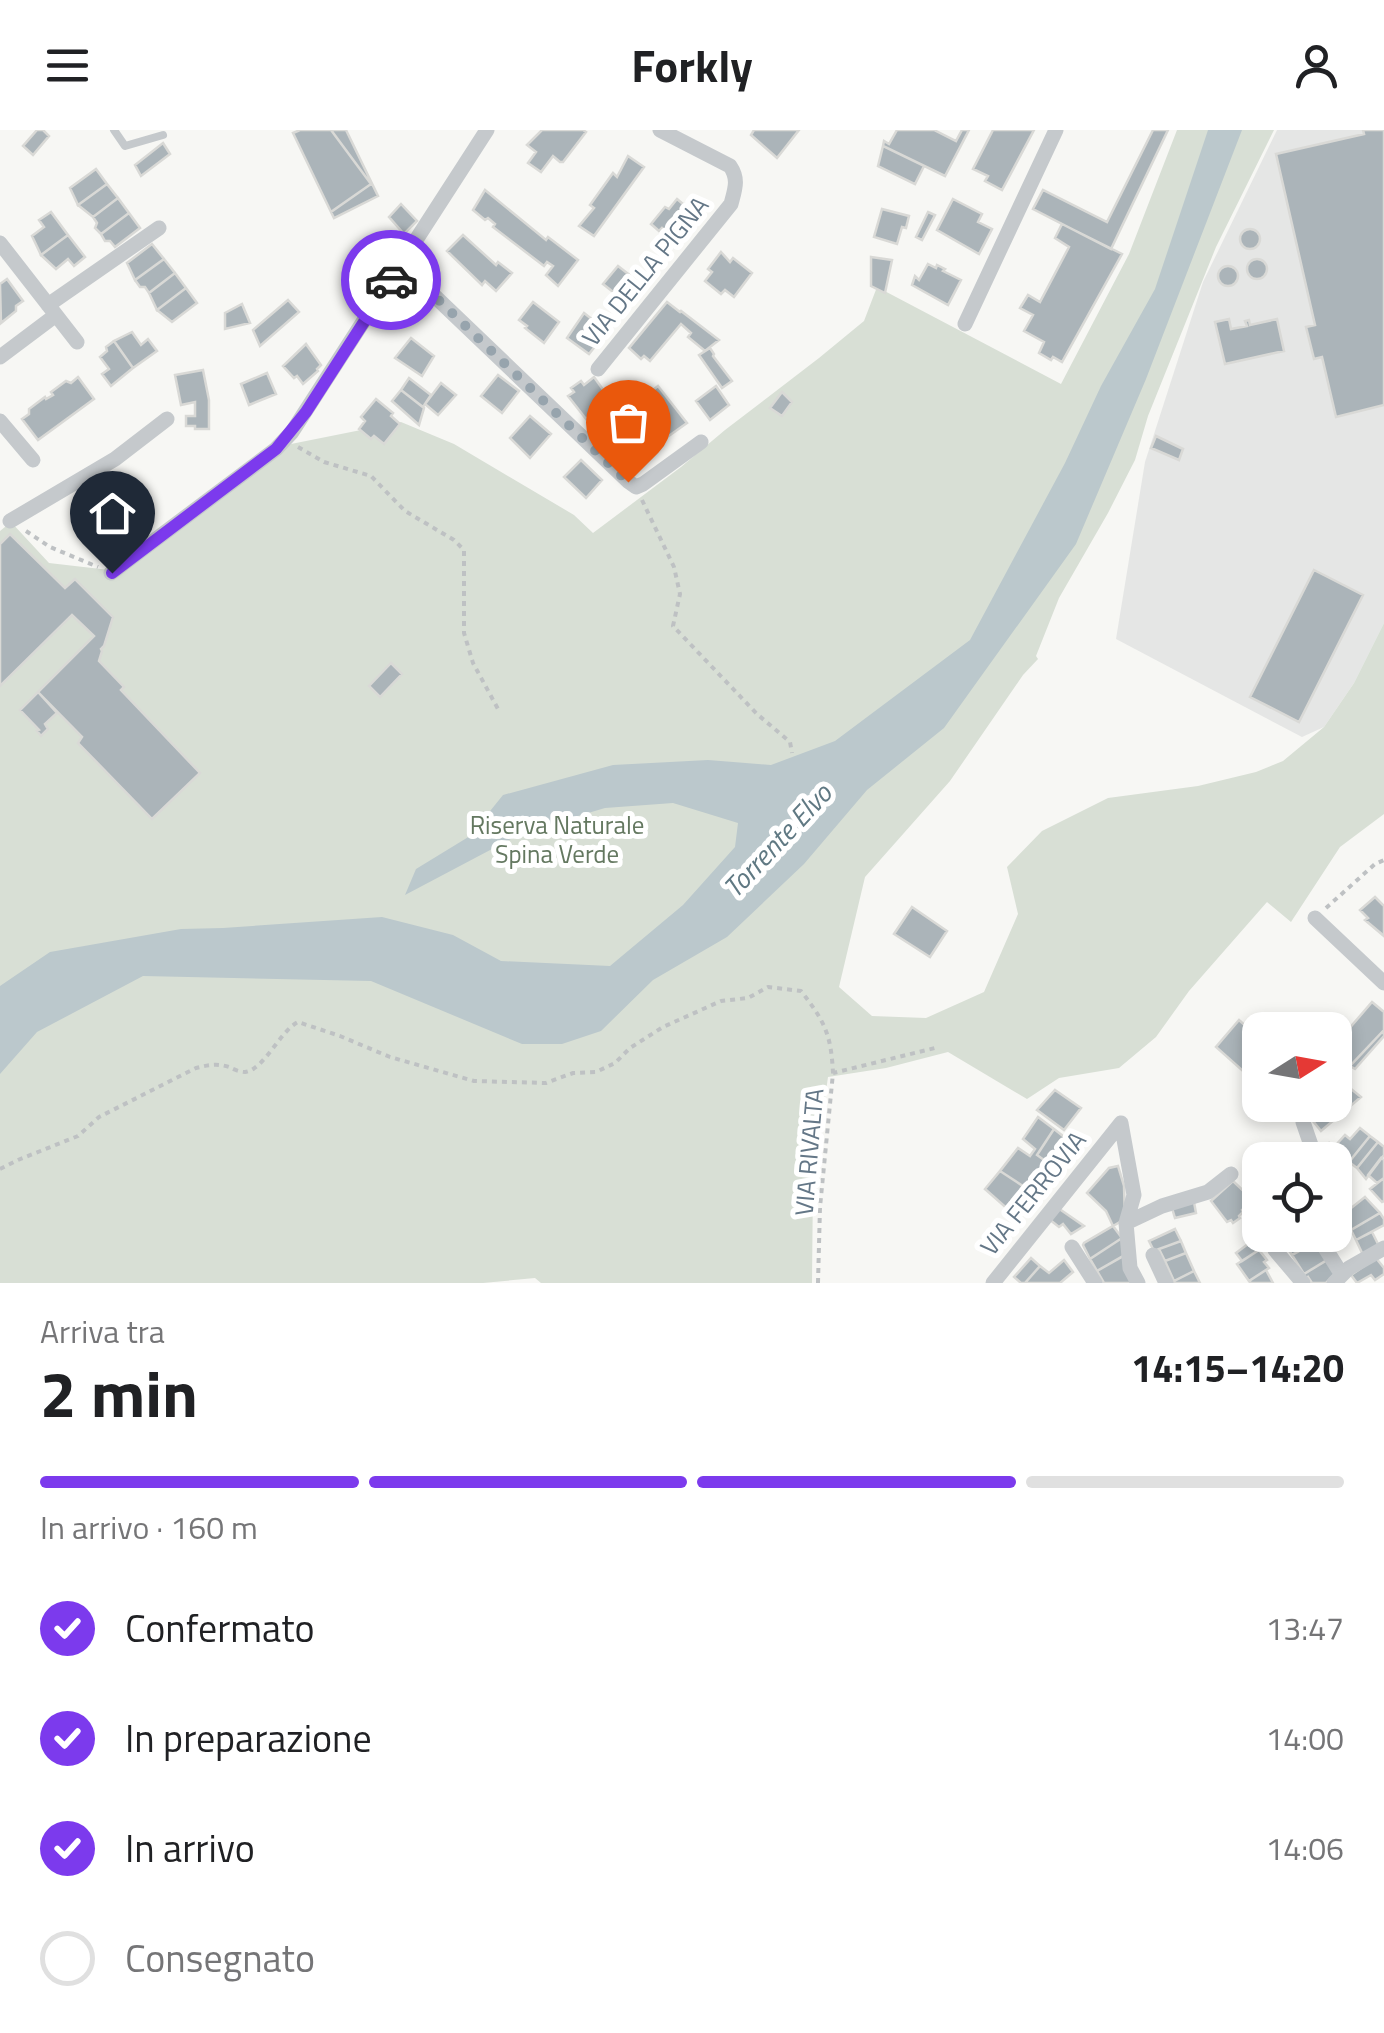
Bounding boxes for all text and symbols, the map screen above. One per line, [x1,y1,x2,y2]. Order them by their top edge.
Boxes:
text: Forkly [631,31,753,99]
icon: menu [40,38,95,93]
icon: person [1289,38,1344,93]
street label: VIA DELLA PIGNA [572,188,718,354]
courier [341,230,441,330]
icon: car [364,253,419,308]
pin [586,380,671,483]
icon: bag [601,395,656,450]
pin [70,471,155,574]
icon: home [85,486,140,541]
water label: Torrente Elvo [712,772,842,907]
park label: Riserva Naturale Spina Verde [470,806,644,873]
north arrow [1242,1012,1352,1122]
map controls [1242,1012,1352,1252]
street label: VIA RIVALTA [784,1087,834,1217]
street label: VIA FERROVIA [971,1122,1095,1264]
button: locate [1242,1142,1352,1252]
text: Arriva tra [40,1307,165,1355]
text: 14:15–14:20 [1131,1339,1344,1397]
text: 2 min [40,1343,198,1442]
text: In arrivo · 160 m [40,1503,258,1551]
text: Confermato [125,1599,315,1657]
icon: check [40,1601,95,1656]
text: 13:47 [1265,1604,1344,1652]
text: In preparazione [125,1709,372,1767]
icon: check [40,1711,95,1766]
text: 14:00 [1265,1714,1344,1762]
text: In arrivo [125,1819,255,1877]
icon: check [40,1821,95,1876]
text: 14:06 [1265,1824,1344,1872]
text: Consegnato [125,1929,315,1987]

